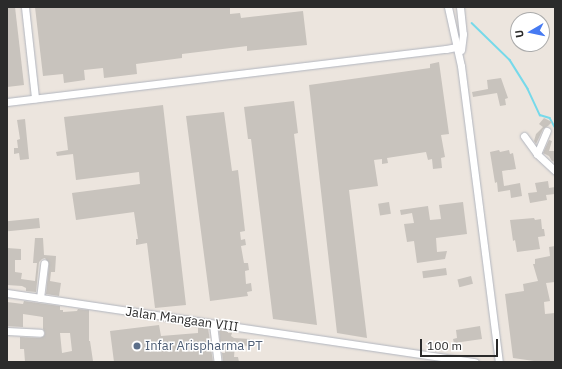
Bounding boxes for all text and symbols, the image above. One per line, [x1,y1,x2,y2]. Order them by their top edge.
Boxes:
north arrow [510,12,550,52]
text: U [512,29,527,39]
street label: Jalan Mangaan VIII [124,304,240,336]
scale bar [422,331,500,357]
place label: Infar Arispharma PT [145,338,263,354]
text: 100 m [427,338,462,353]
marker: Infar Arispharma PT [132,341,142,351]

